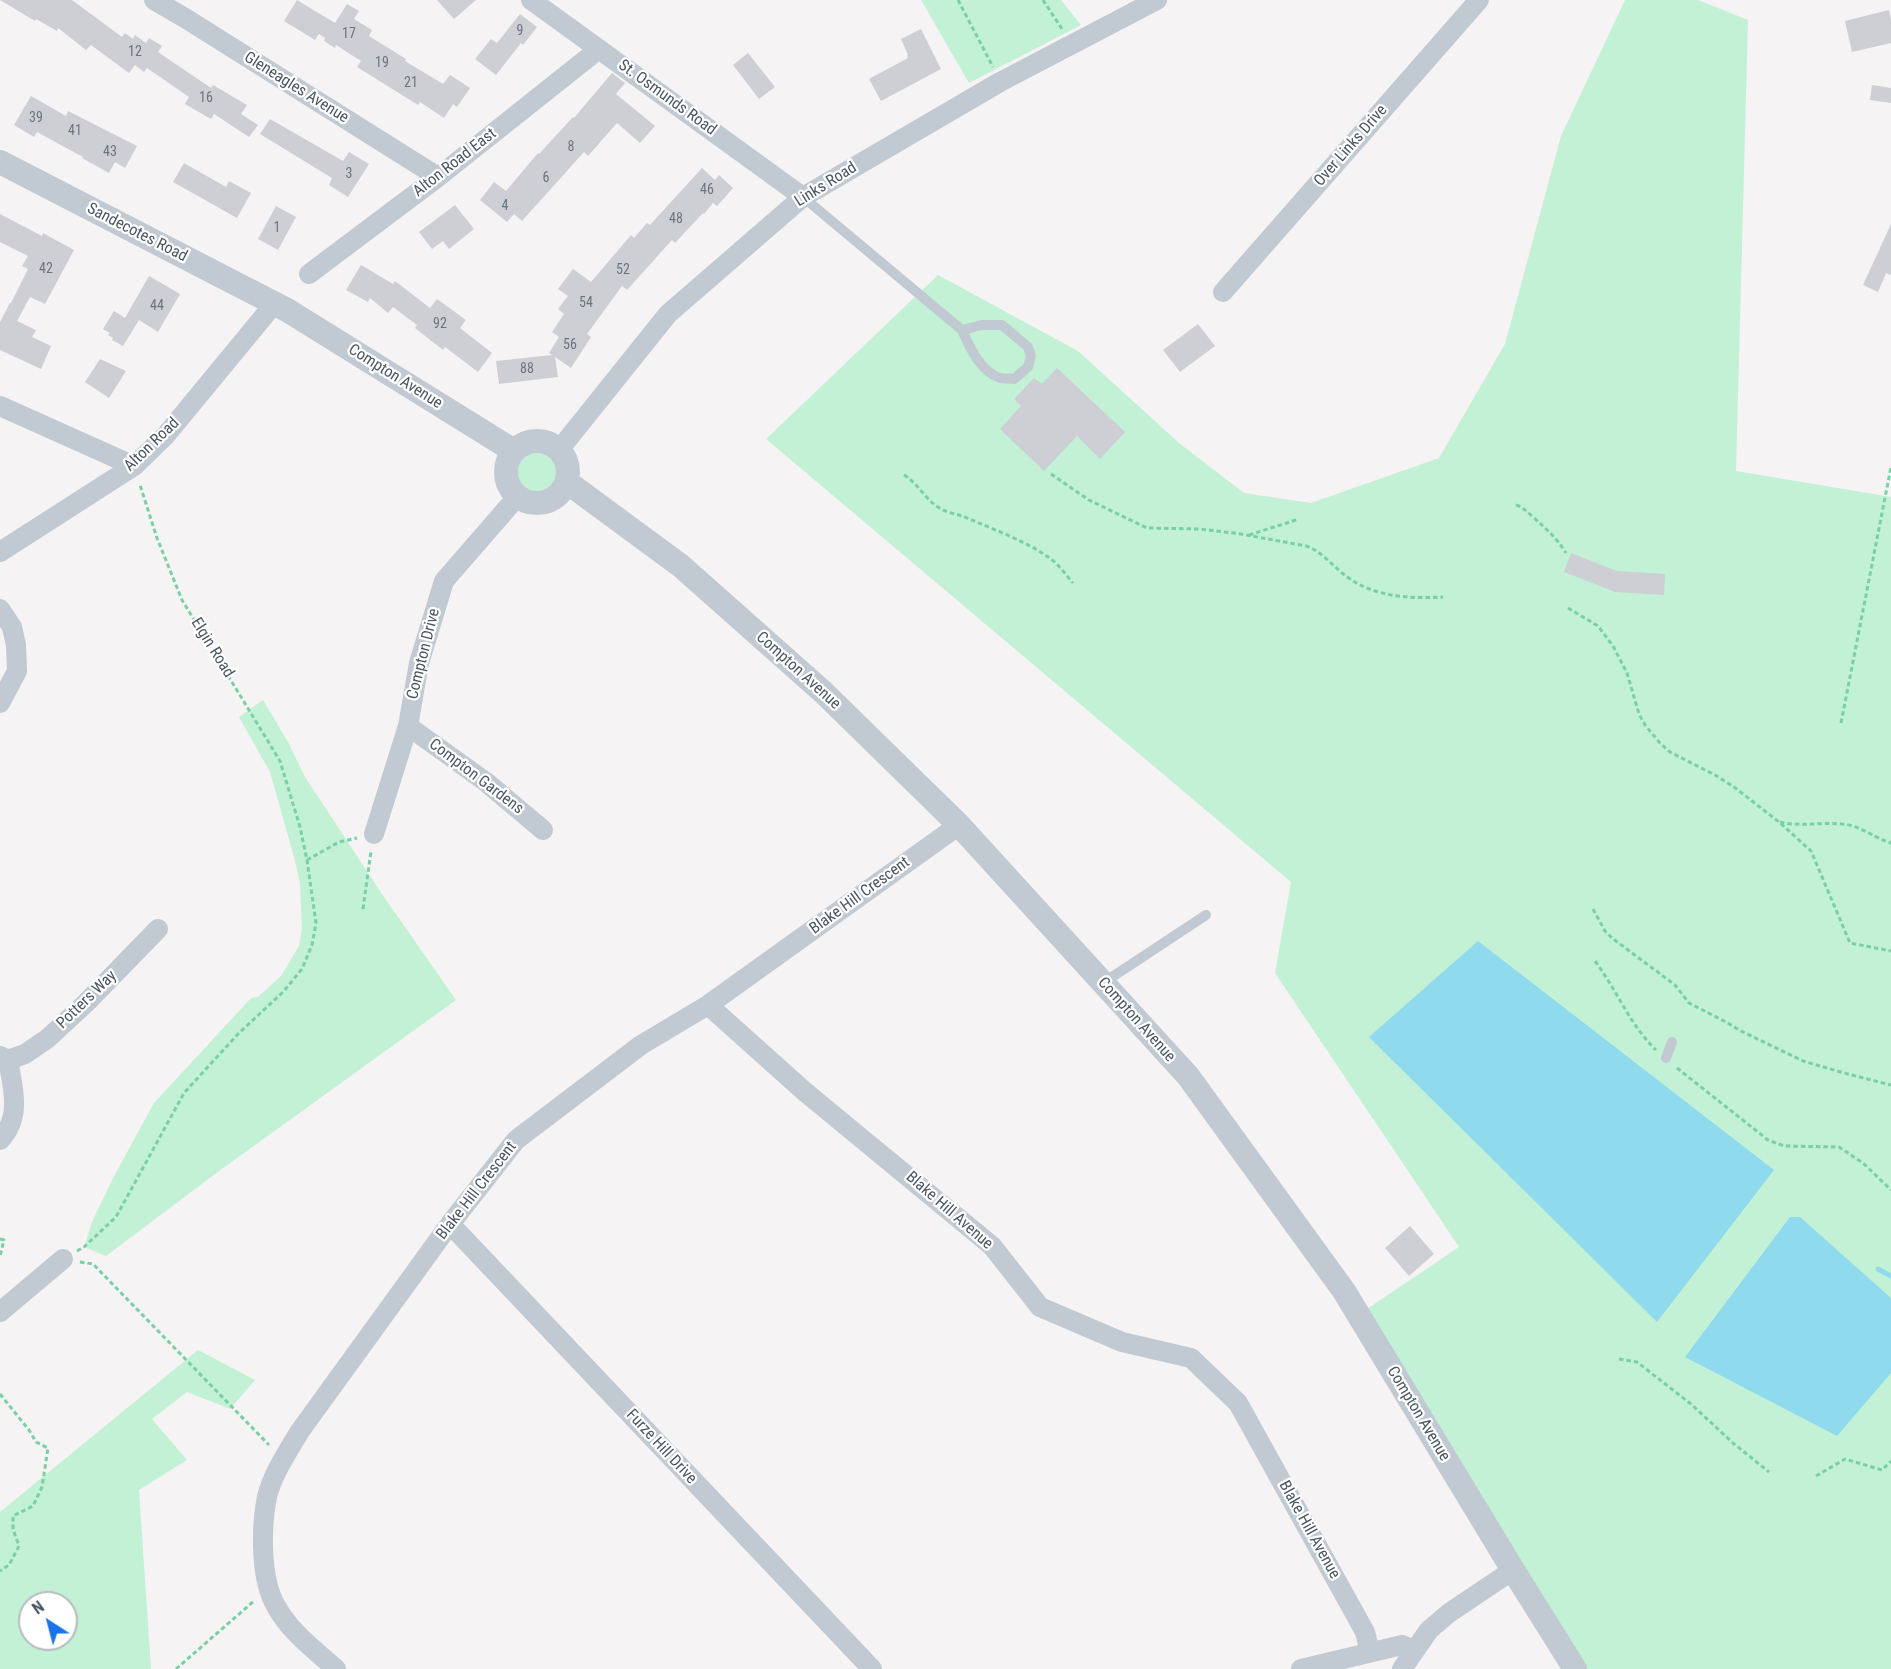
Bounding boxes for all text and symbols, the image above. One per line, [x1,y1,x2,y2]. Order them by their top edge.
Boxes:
house number: 9 [517,23,523,39]
house number: 17 [342,26,356,42]
house number: 12 [128,44,142,60]
street label: Gleneagles Avenue [240,48,352,128]
house number: 19 [375,55,389,71]
street label: St. Osmunds Road [614,56,720,140]
house number: 21 [404,75,418,91]
house number: 16 [199,90,213,106]
street label: Over Links Drive [1310,101,1392,191]
house number: 39 [29,110,43,126]
house number: 41 [68,123,82,139]
street label: Alton Road East [410,125,500,201]
house number: 8 [568,139,574,155]
house number: 43 [103,144,117,160]
street label: Links Road [792,158,860,212]
house number: 3 [346,166,352,182]
house number: 6 [543,170,549,186]
house number: 46 [700,182,714,198]
house number: 4 [502,198,508,214]
street label: Sandecotes Road [84,199,190,267]
house number: 48 [669,211,683,227]
house number: 1 [274,220,280,236]
house number: 42 [39,261,53,277]
house number: 52 [616,262,630,278]
house number: 54 [579,295,593,311]
house number: 44 [150,298,164,314]
house number: 92 [433,316,447,332]
house number: 56 [563,337,577,353]
street label: Compton Avenue [344,340,446,414]
house number: 88 [520,361,534,377]
street label: Alton Road [120,414,184,476]
street label: Compton Drive [403,607,445,701]
street label: Elgin Road [186,615,238,681]
street label: Compton Avenue [752,628,844,714]
street label: Compton Gardens [425,735,527,819]
street label: Blake Hill Crescent [806,853,914,939]
street label: Potters Way [53,967,121,1033]
street label: Compton Avenue [1093,974,1179,1066]
street label: Blake Hill Crescent [433,1138,521,1244]
street label: Blake Hill Avenue [902,1168,996,1254]
street label: Compton Avenue [1382,1363,1454,1465]
street label: Furze Hill Drive [622,1406,700,1488]
street label: Blake Hill Avenue [1274,1478,1344,1582]
north arrow [18,1591,78,1651]
text: N [29,1597,48,1618]

